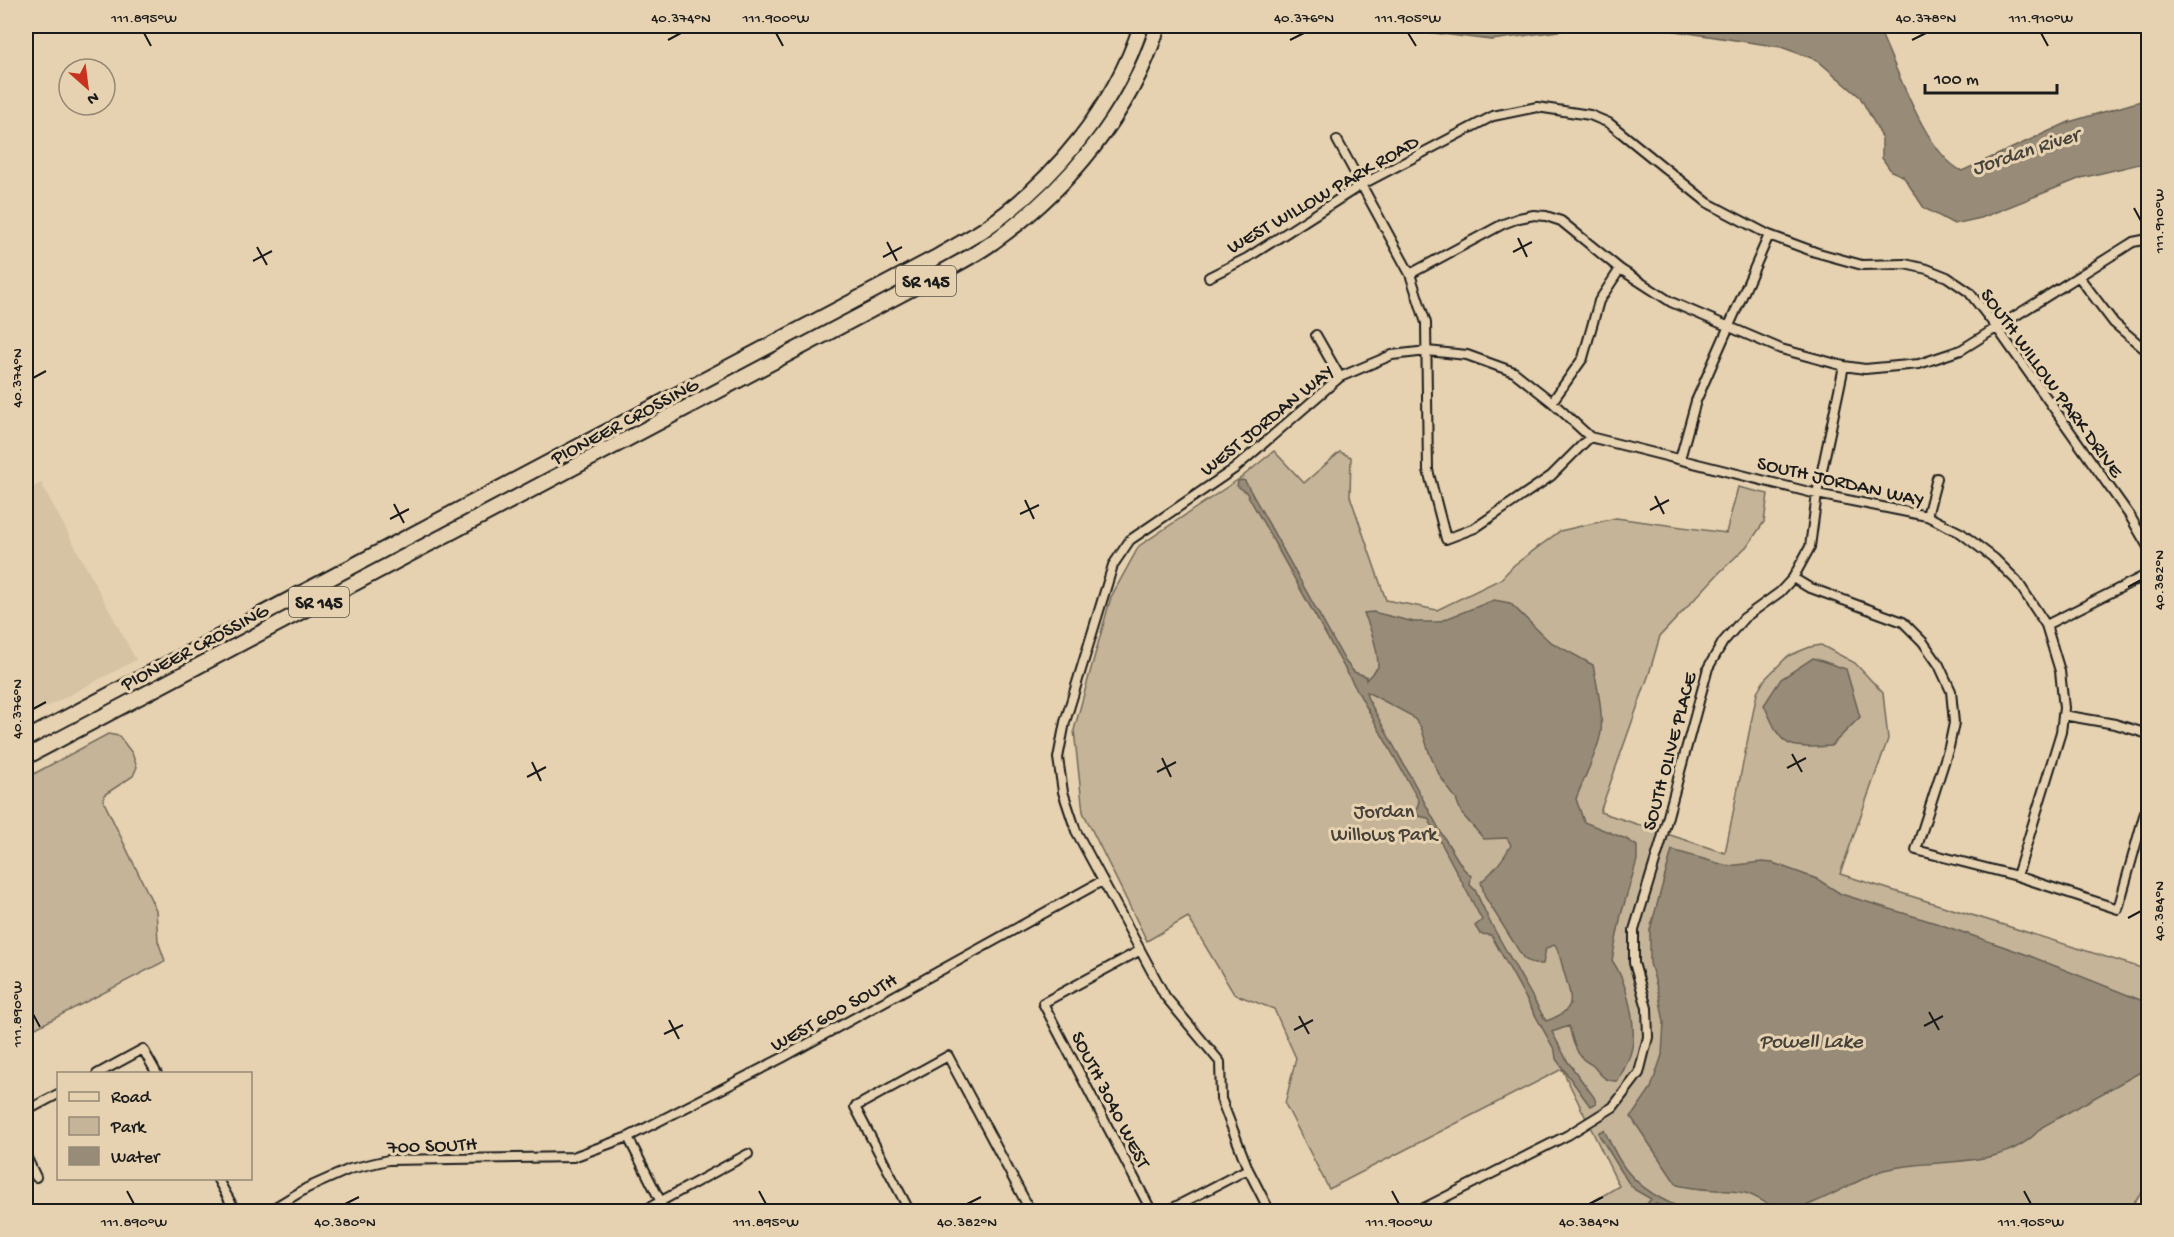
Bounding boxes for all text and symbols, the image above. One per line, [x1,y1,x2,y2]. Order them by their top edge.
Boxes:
text: 111.895°W [110,10,177,28]
text: 40.374°N [651,10,711,28]
text: 111.900°W [742,10,810,28]
text: 40.376°N [1274,10,1334,28]
text: 111.905°W [1374,10,1441,28]
text: 40.378°N [1896,10,1957,28]
text: 111.910°W [2008,10,2073,28]
north arrow [57,57,117,117]
scale bar [1925,57,2057,95]
text: 100 m [1933,70,1979,91]
text: N [83,86,101,108]
water label: Jordan River [1969,123,2087,182]
street label: WEST WILLOW PARK ROAD [1224,131,1425,260]
text: 111.910°W [2151,189,2169,254]
road number: SR 145 [896,266,956,296]
street label: SOUTH WILLOW PARK DRIVE [1974,285,2127,484]
text: 40.374°N [9,348,27,408]
street label: WEST JORDAN WAY [1197,361,1340,483]
street label: PIONEER CROSSING [547,374,704,472]
street label: SOUTH JORDAN WAY [1755,453,1926,514]
text: 40.382°N [2151,550,2169,610]
road number: SR 145 [289,587,349,617]
street label: PIONEER CROSSING [117,600,274,698]
street label: SOUTH OLIVE PLACE [1639,669,1704,833]
text: 40.376°N [9,679,27,739]
park label: Jordan Willows Park [1331,802,1439,848]
text: 40.384°N [2151,881,2169,941]
street label: WEST 600 SOUTH [768,970,902,1058]
text: 111.890°W [9,980,27,1048]
street label: SOUTH 3040 WEST [1064,1028,1154,1174]
water label: Powell Lake [1759,1031,1864,1056]
legend [57,1072,252,1180]
text: Road [111,1088,152,1109]
text: Park [110,1118,147,1139]
street label: 700 SOUTH [386,1134,478,1161]
text: Water [111,1148,161,1169]
text: 111.890°W [100,1214,168,1232]
text: 40.380°N [314,1214,376,1232]
text: 111.895°W [732,1214,799,1232]
text: 40.382°N [937,1214,997,1232]
text: 111.900°W [1365,1214,1433,1232]
text: 40.384°N [1559,1214,1619,1232]
text: 111.905°W [1997,1214,2064,1232]

